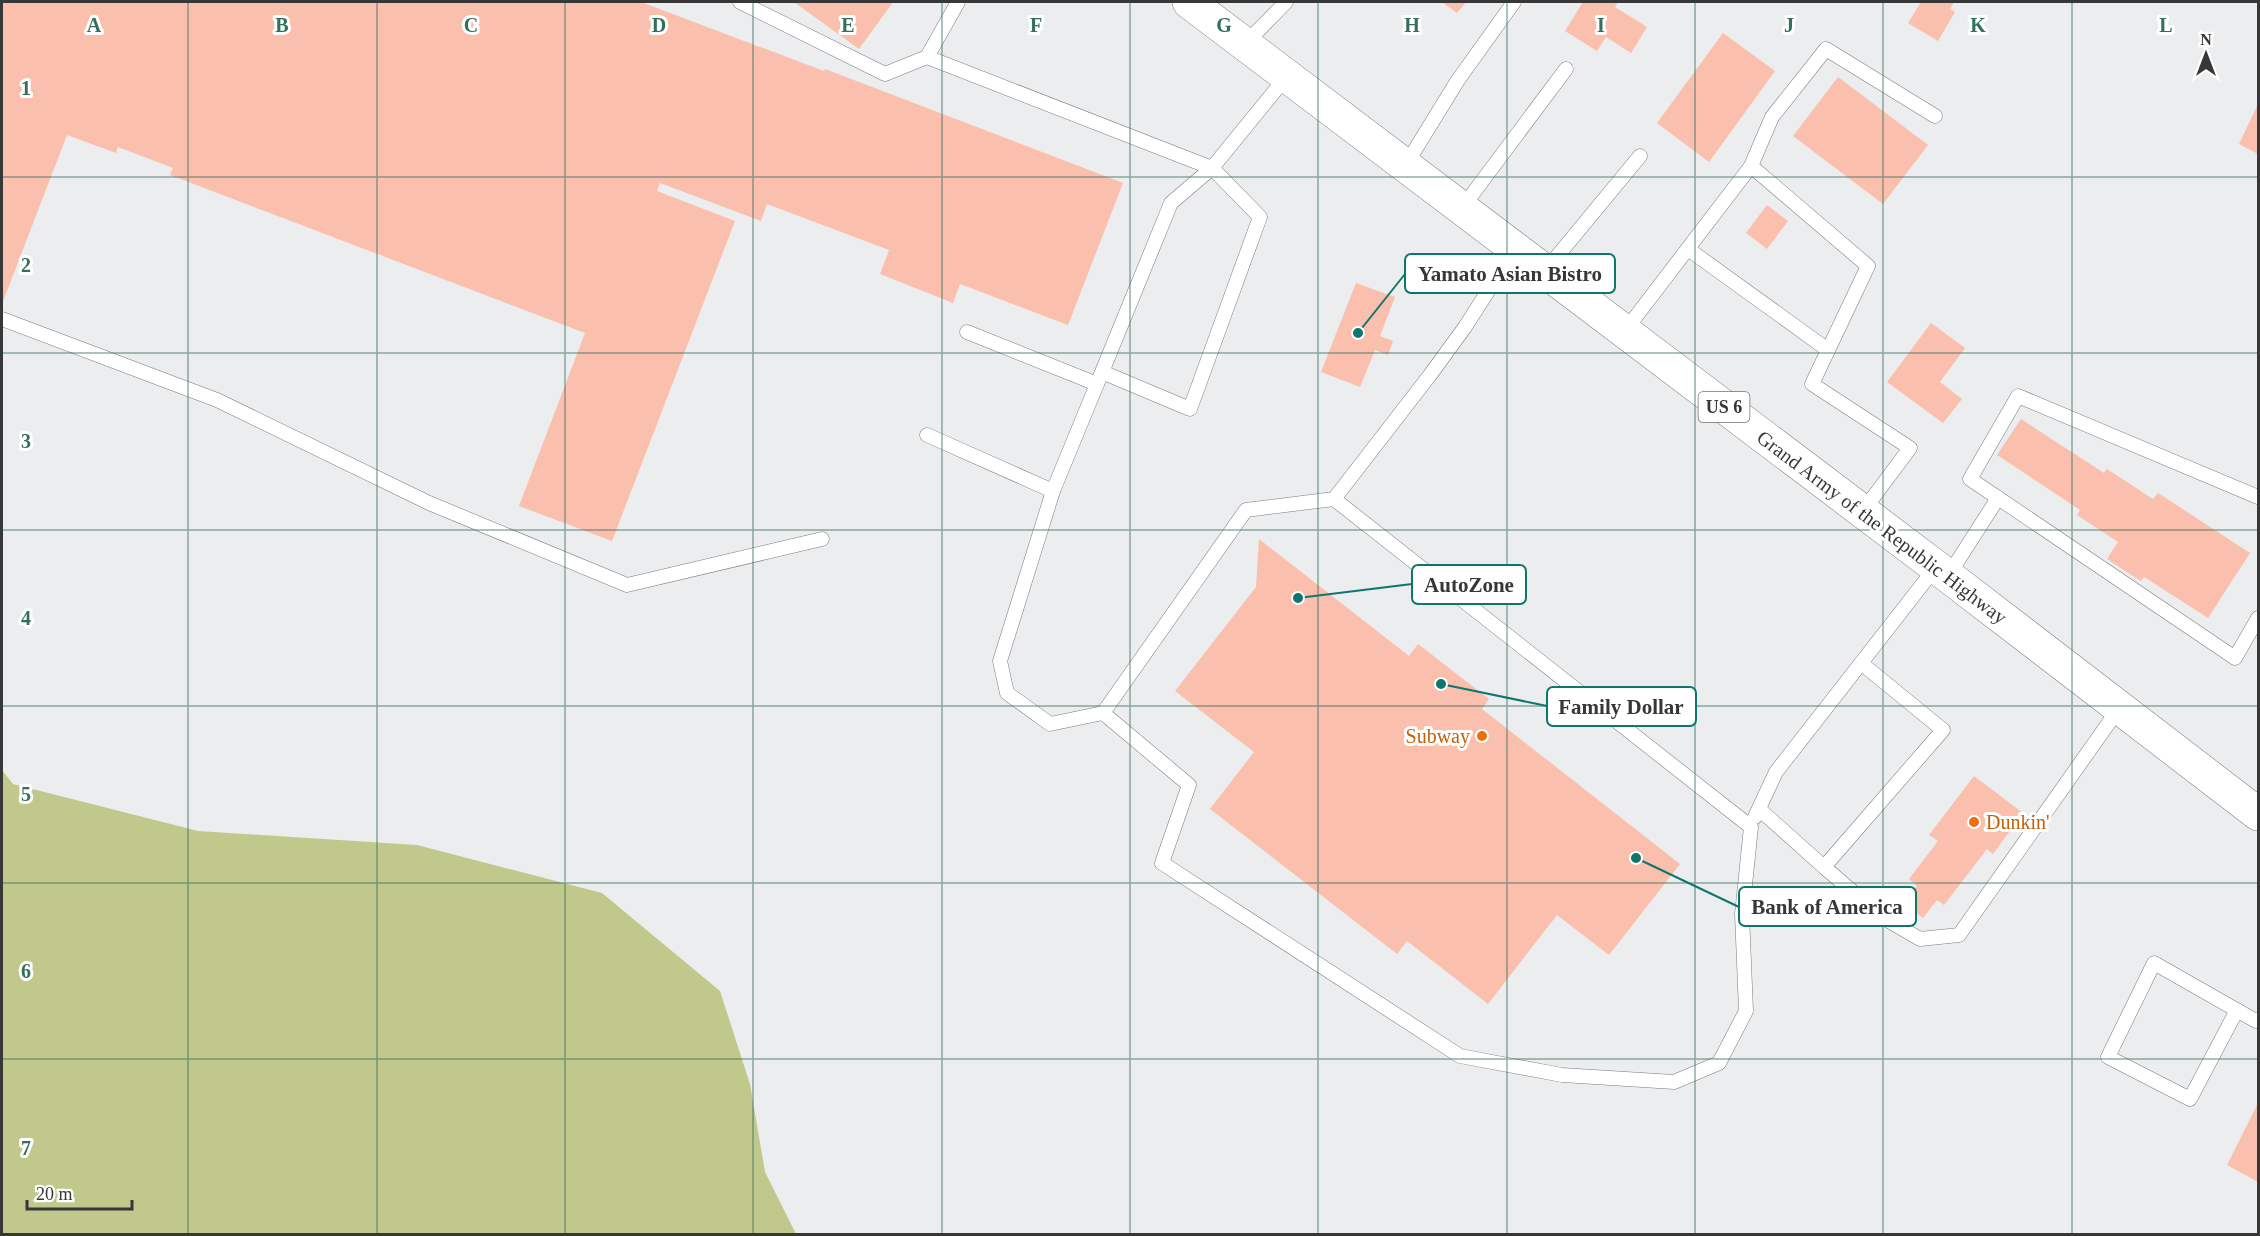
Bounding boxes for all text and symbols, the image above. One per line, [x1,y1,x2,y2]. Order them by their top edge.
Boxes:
text: A [87,14,102,36]
text: B [275,14,289,36]
text: C [464,14,478,36]
text: D [652,14,666,36]
text: E [841,14,855,36]
text: F [1030,14,1042,36]
text: G [1216,14,1232,36]
text: H [1404,14,1420,36]
text: I [1597,14,1605,36]
text: J [1784,14,1794,36]
text: K [1970,14,1986,36]
text: L [2159,14,2173,36]
north arrow [2176,24,2236,84]
text: N [2200,31,2212,48]
text: 1 [21,77,31,99]
text: 2 [21,254,31,276]
callout: Yamato Asian Bistro [1405,254,1615,293]
text: Yamato Asian Bistro [1418,262,1602,286]
road number: US 6 [1698,392,1750,422]
street label: Grand Army of the Republic Highway [1752,426,2011,629]
text: 3 [21,430,31,452]
callout: AutoZone [1412,565,1526,604]
text: AutoZone [1424,573,1514,597]
text: 4 [21,607,31,629]
callout: Family Dollar [1547,687,1696,726]
text: Family Dollar [1558,695,1684,719]
place label: Subway [1406,725,1470,748]
marker: Subway [1475,729,1489,743]
text: 5 [21,783,31,805]
place label: Dunkin' [1986,811,2050,833]
marker: Dunkin' [1967,815,1981,829]
callout: Bank of America [1739,887,1916,926]
text: Bank of America [1751,895,1903,919]
text: 6 [21,960,31,982]
text: 7 [21,1137,31,1159]
scale bar [27,1173,132,1211]
text: 20 m [36,1184,73,1204]

